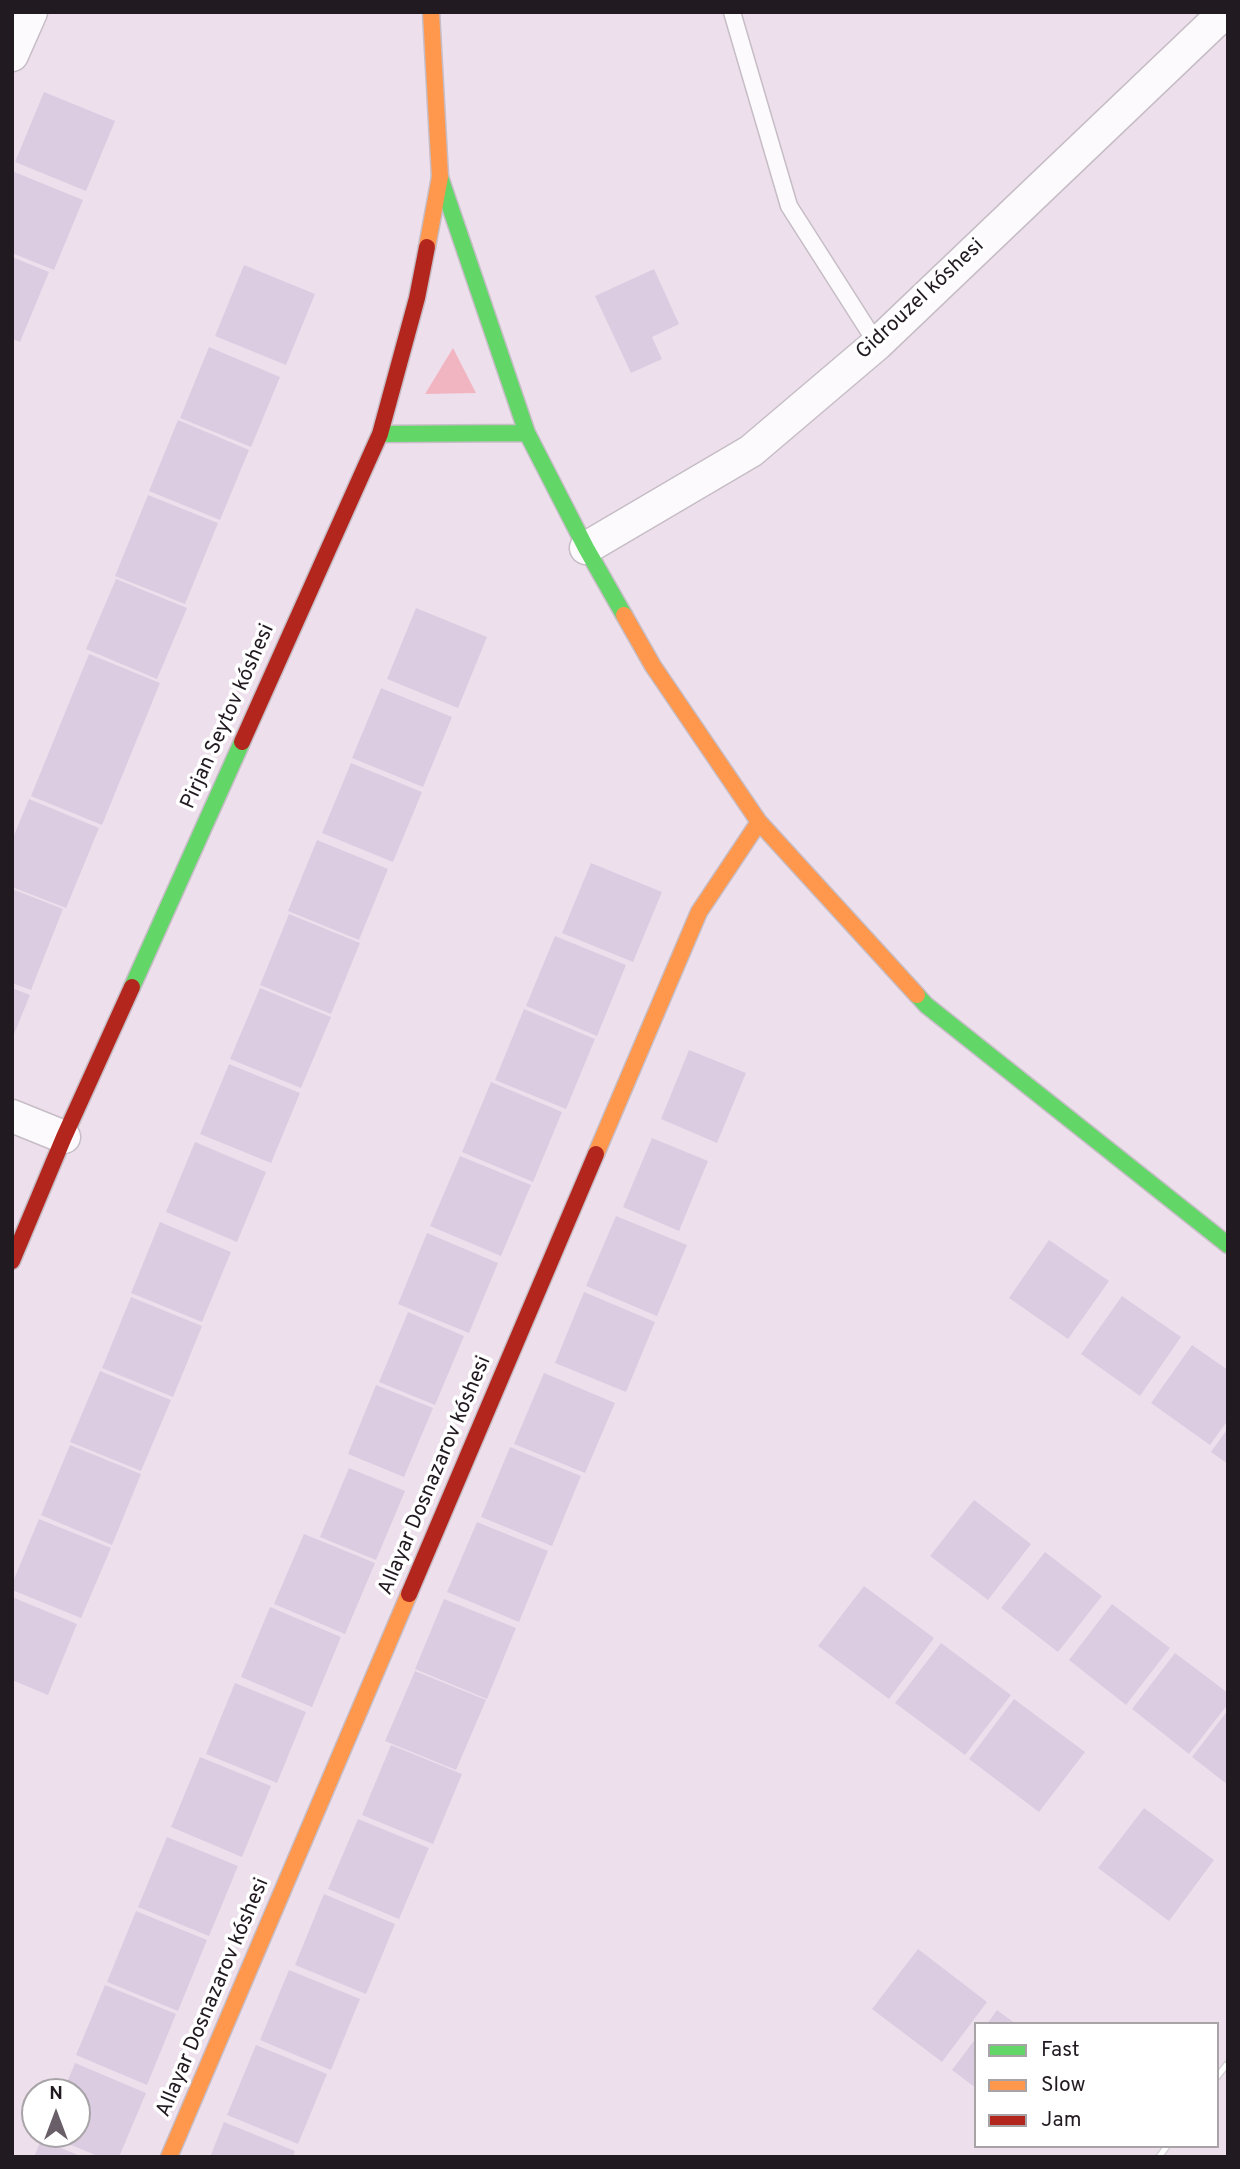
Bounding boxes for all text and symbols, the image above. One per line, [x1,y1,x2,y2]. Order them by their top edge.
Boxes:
street label: Gidrouzel kóshesi [852,234,990,366]
street label: Pirjan Seytov kóshesi [177,621,281,813]
street label: Allayar Dosnazarov kóshesi [374,1353,498,1599]
street label: Allayar Dosnazarov kóshesi [152,1875,276,2121]
legend [974,2022,1219,2148]
text: Fast [1041,2037,1080,2064]
text: Slow [1041,2072,1086,2099]
north arrow [21,2078,91,2148]
text: N [49,2082,63,2106]
text: Jam [1041,2107,1082,2134]

